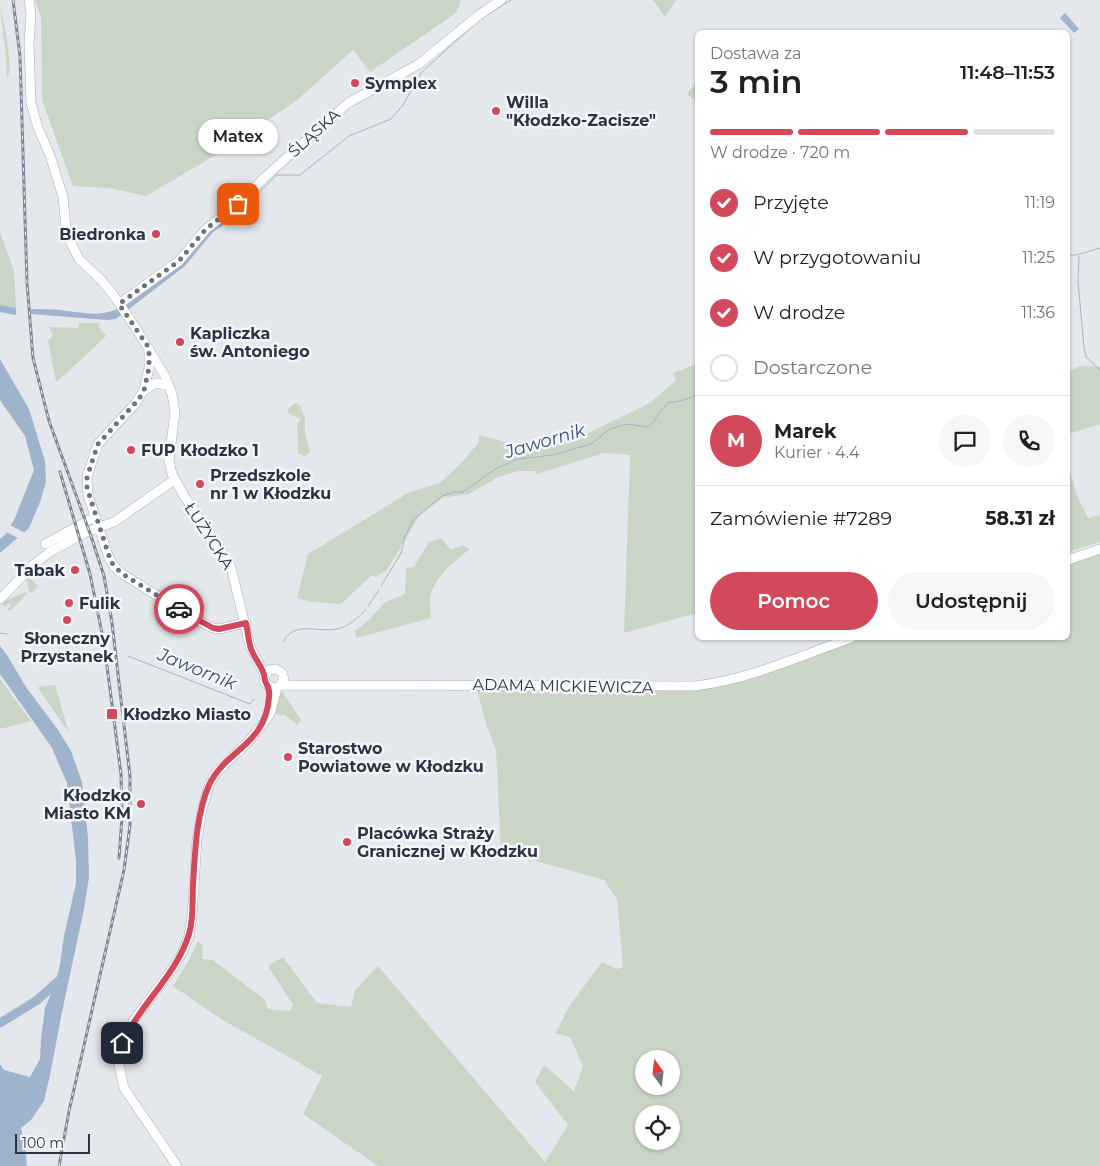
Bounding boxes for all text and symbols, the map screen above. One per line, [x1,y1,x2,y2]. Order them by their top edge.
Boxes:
text: Dostawa za [710,44,802,63]
text: 11:48–11:53 [960,61,1055,84]
text: 3 min [710,62,802,101]
place label: Symplex [365,74,437,93]
marker: Symplex [349,77,361,89]
place label: Willa "Kłodzko-Zacisze" [506,93,656,130]
street label: ŚLĄSKA [284,105,344,161]
marker: Willa "Kłodzko-Zacisze" [490,105,502,117]
callout: Matex [198,119,278,154]
text: Matex [213,127,263,146]
text: W drodze · 720 m [710,143,850,162]
pin [217,183,259,225]
icon: check [710,189,738,217]
icon: bag [224,190,252,218]
text: Przyjęte [753,191,829,214]
text: 11:19 [1025,193,1055,212]
place label: Biedronka [59,225,146,244]
marker: Biedronka [150,228,162,240]
icon: check [710,244,738,272]
text: W przygotowaniu [753,246,921,269]
text: 11:25 [1022,248,1055,267]
icon: check [710,299,738,327]
text: W drodze [753,301,845,324]
text: 11:36 [1021,303,1055,322]
place label: Kapliczka św. Antoniego [190,324,310,361]
marker: Kapliczka św. Antoniego [174,336,186,348]
text: Dostarczone [753,356,872,379]
button: chat [939,415,991,467]
button: phone [1003,415,1055,467]
water label: Jawornik [501,419,589,463]
text: Marek [774,420,836,443]
text: M [727,429,745,452]
place label: FUP Kłodzko 1 [141,441,259,460]
text: Kurier · 4.4 [774,443,860,462]
marker: FUP Kłodzko 1 [125,444,137,456]
place label: Przedszkole nr 1 w Kłodzku [210,466,331,503]
marker: Przedszkole nr 1 w Kłodzku [194,478,206,490]
street label: ŁUŻYCKA [180,499,238,573]
text: Zamówienie #7289 [710,507,892,530]
text: 58.31 zł [985,507,1055,530]
place label: Tabak [14,561,66,580]
marker: Tabak [69,564,81,576]
button: Pomoc [710,572,878,630]
button: Udostępnij [888,572,1055,630]
courier [154,584,204,634]
place label: Fulik [79,594,121,613]
icon: car [165,595,193,623]
marker: Fulik [63,597,75,609]
marker: Słoneczny Przystanek [61,614,73,626]
place label: Słoneczny Przystanek [20,629,114,666]
water label: Jawornik [154,643,241,695]
street label: ADAMA MICKIEWICZA [472,675,654,697]
place label: Kłodzko Miasto [123,705,251,724]
marker: Kłodzko Miasto [105,707,119,721]
place label: Starostwo Powiatowe w Kłodzku [298,739,484,776]
marker: Starostwo Powiatowe w Kłodzku [282,751,294,763]
place label: Kłodzko Miasto KM [44,786,131,823]
marker: Kłodzko Miasto KM [135,798,147,810]
place label: Placówka Straży Granicznej w Kłodzku [357,824,538,861]
marker: Placówka Straży Granicznej w Kłodzku [341,836,353,848]
pin [101,1022,143,1064]
icon: home [108,1029,136,1057]
north arrow [635,1050,680,1095]
map controls [635,1050,680,1150]
button: locate [635,1105,680,1150]
scale bar [15,1131,90,1154]
text: 100 m [22,1134,64,1152]

